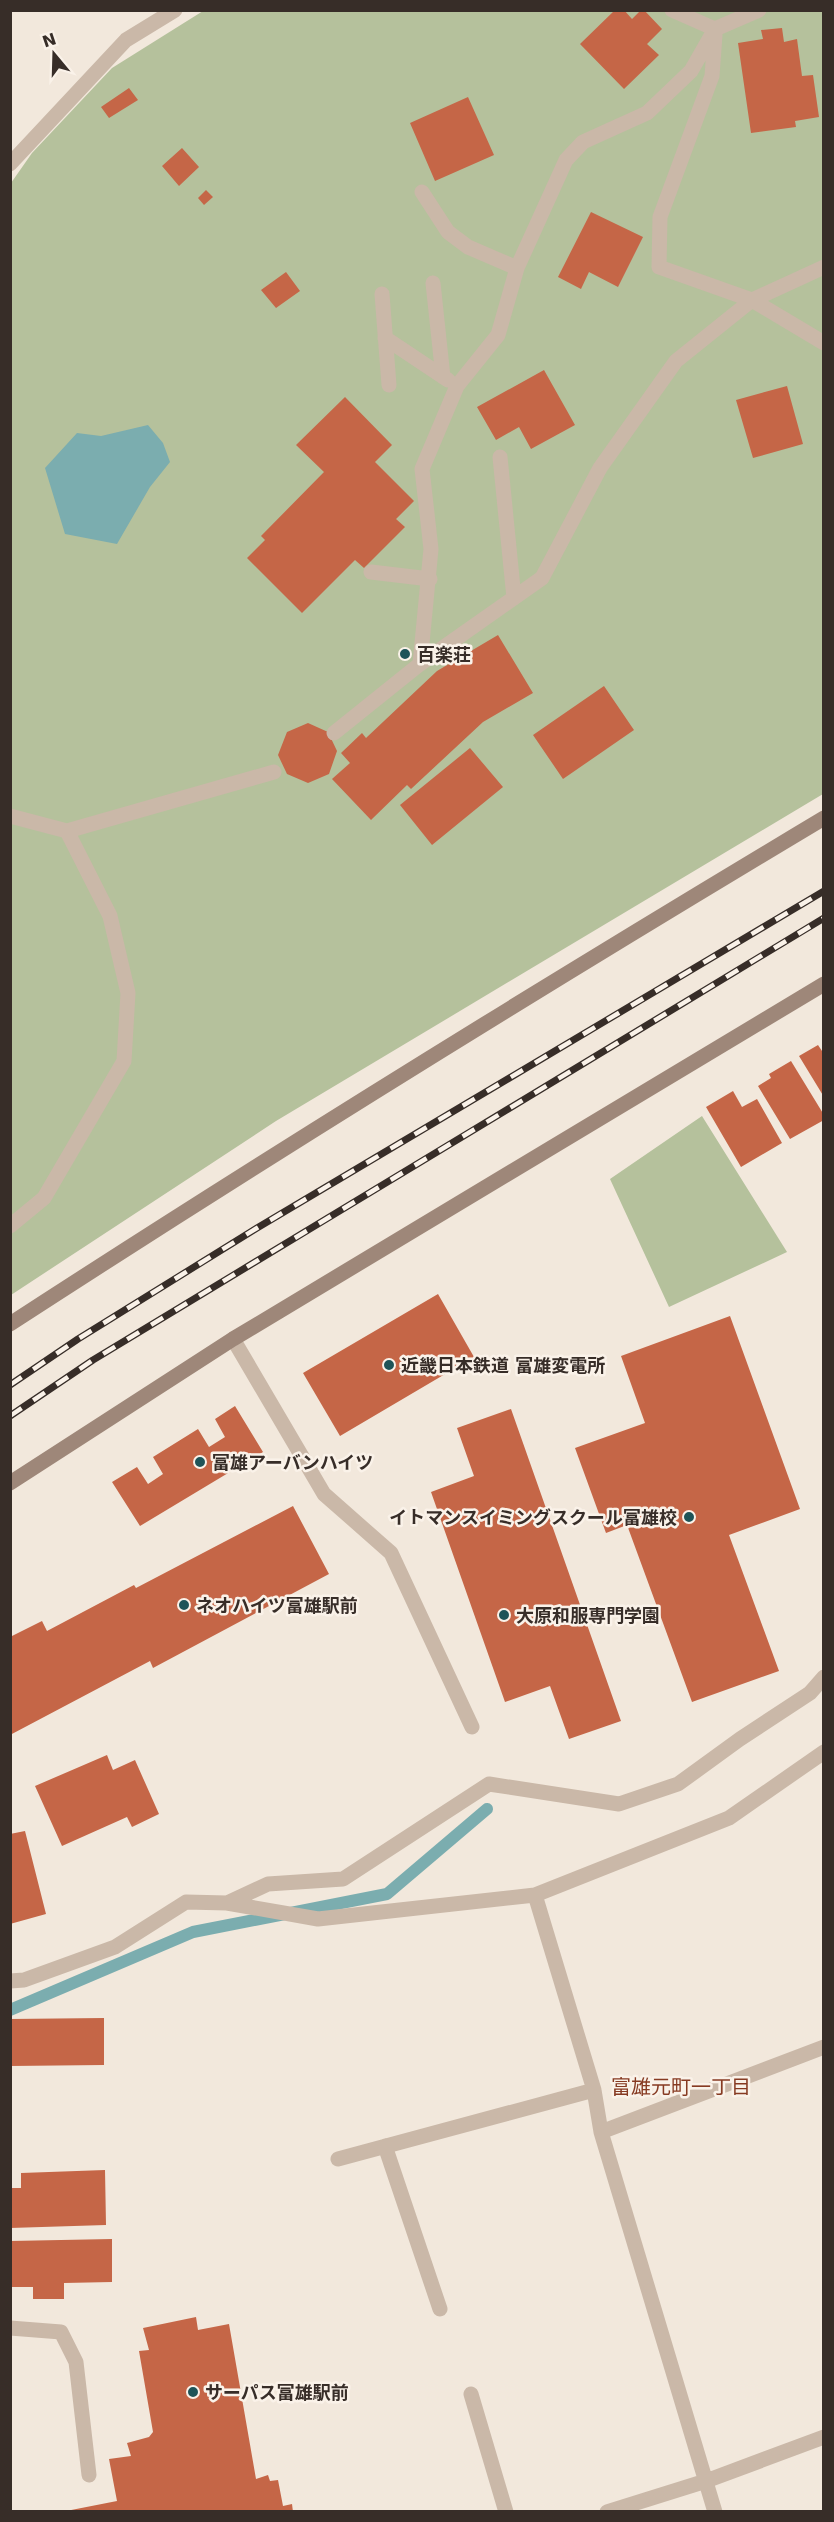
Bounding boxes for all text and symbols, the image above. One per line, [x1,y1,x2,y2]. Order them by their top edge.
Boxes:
north arrow [24,24,84,84]
text: N [40,29,59,51]
place label: 百楽荘 [417,644,471,665]
marker: 百楽荘 [398,647,412,661]
place label: 近畿日本鉄道 富雄変電所 [401,1355,605,1376]
marker: 近畿日本鉄道 富雄変電所 [382,1358,396,1372]
place label: 富雄アーバンハイツ [212,1452,373,1473]
marker: 富雄アーバンハイツ [193,1455,207,1469]
place label: イトマンスイミングスクール富雄校 [389,1507,677,1528]
marker: イトマンスイミングスクール富雄校 [682,1510,696,1524]
place label: ネオハイツ富雄駅前 [196,1595,358,1616]
marker: ネオハイツ富雄駅前 [177,1598,191,1612]
place label: 大原和服専門学園 [516,1605,660,1626]
marker: 大原和服専門学園 [497,1608,511,1622]
district label: 富雄元町一丁目 [611,2075,751,2099]
place label: サーパス富雄駅前 [205,2382,349,2403]
marker: サーパス富雄駅前 [186,2385,200,2399]

